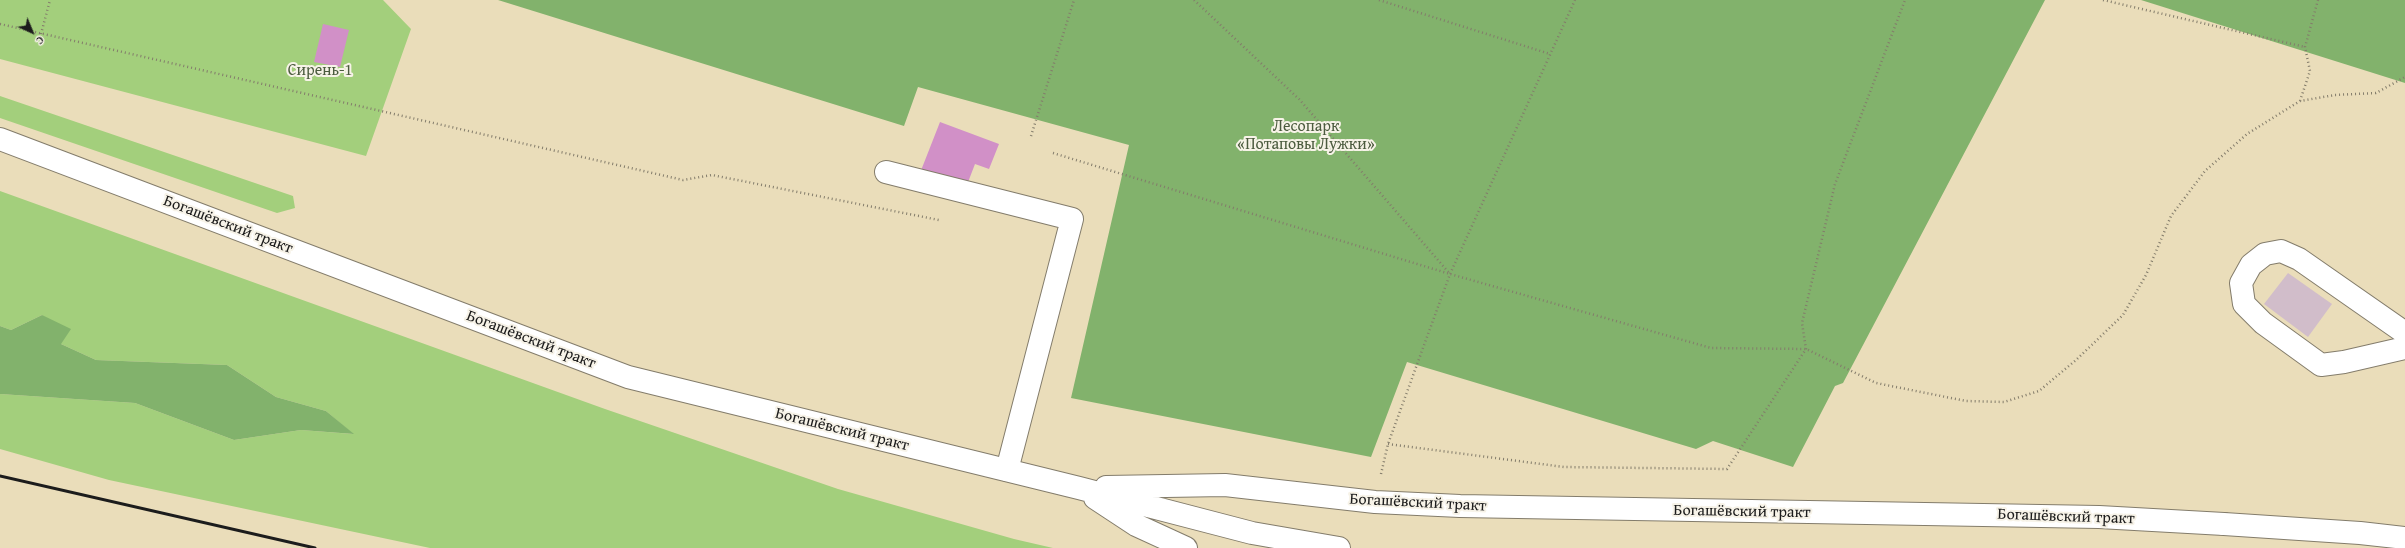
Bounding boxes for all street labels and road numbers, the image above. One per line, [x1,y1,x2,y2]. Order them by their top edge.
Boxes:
street label: Богашёвский тракт [161,191,295,259]
street label: Богашёвский тракт [464,306,598,374]
street label: Богашёвский тракт [773,404,911,456]
street label: Богашёвский тракт [1349,490,1487,516]
street label: Богашёвский тракт [1673,501,1811,523]
street label: Богашёвский тракт [1997,505,2135,529]

